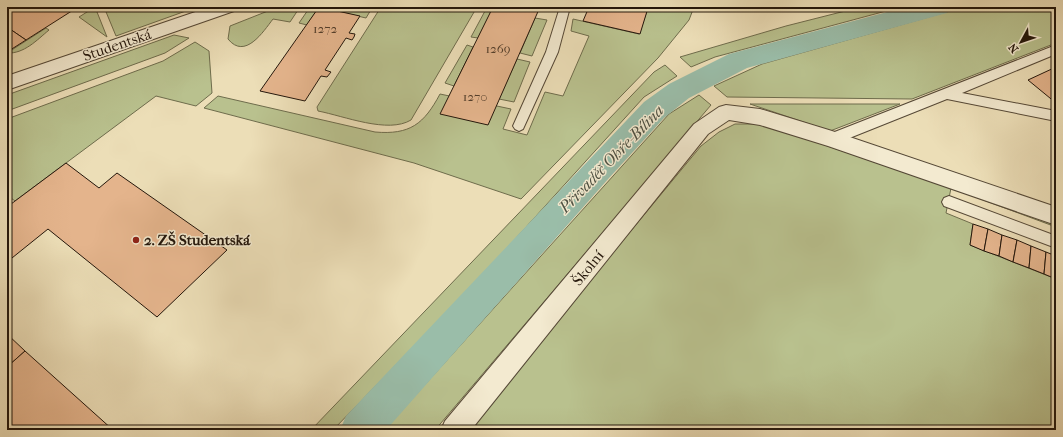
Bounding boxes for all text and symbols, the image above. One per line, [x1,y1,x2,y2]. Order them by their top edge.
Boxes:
house number: 1272 [313,21,337,36]
north arrow [1001,22,1041,62]
street label: Studentská [80,25,155,65]
text: N [1006,40,1021,55]
house number: 1269 [485,41,511,56]
house number: 1270 [463,89,487,104]
water label: Přivaděč Ohře-Bílina [554,101,667,218]
place label: 2. ZŠ Studentská [144,231,251,249]
marker: 2. ZŠ Studentská [131,235,141,245]
street label: Školní [568,246,608,289]

